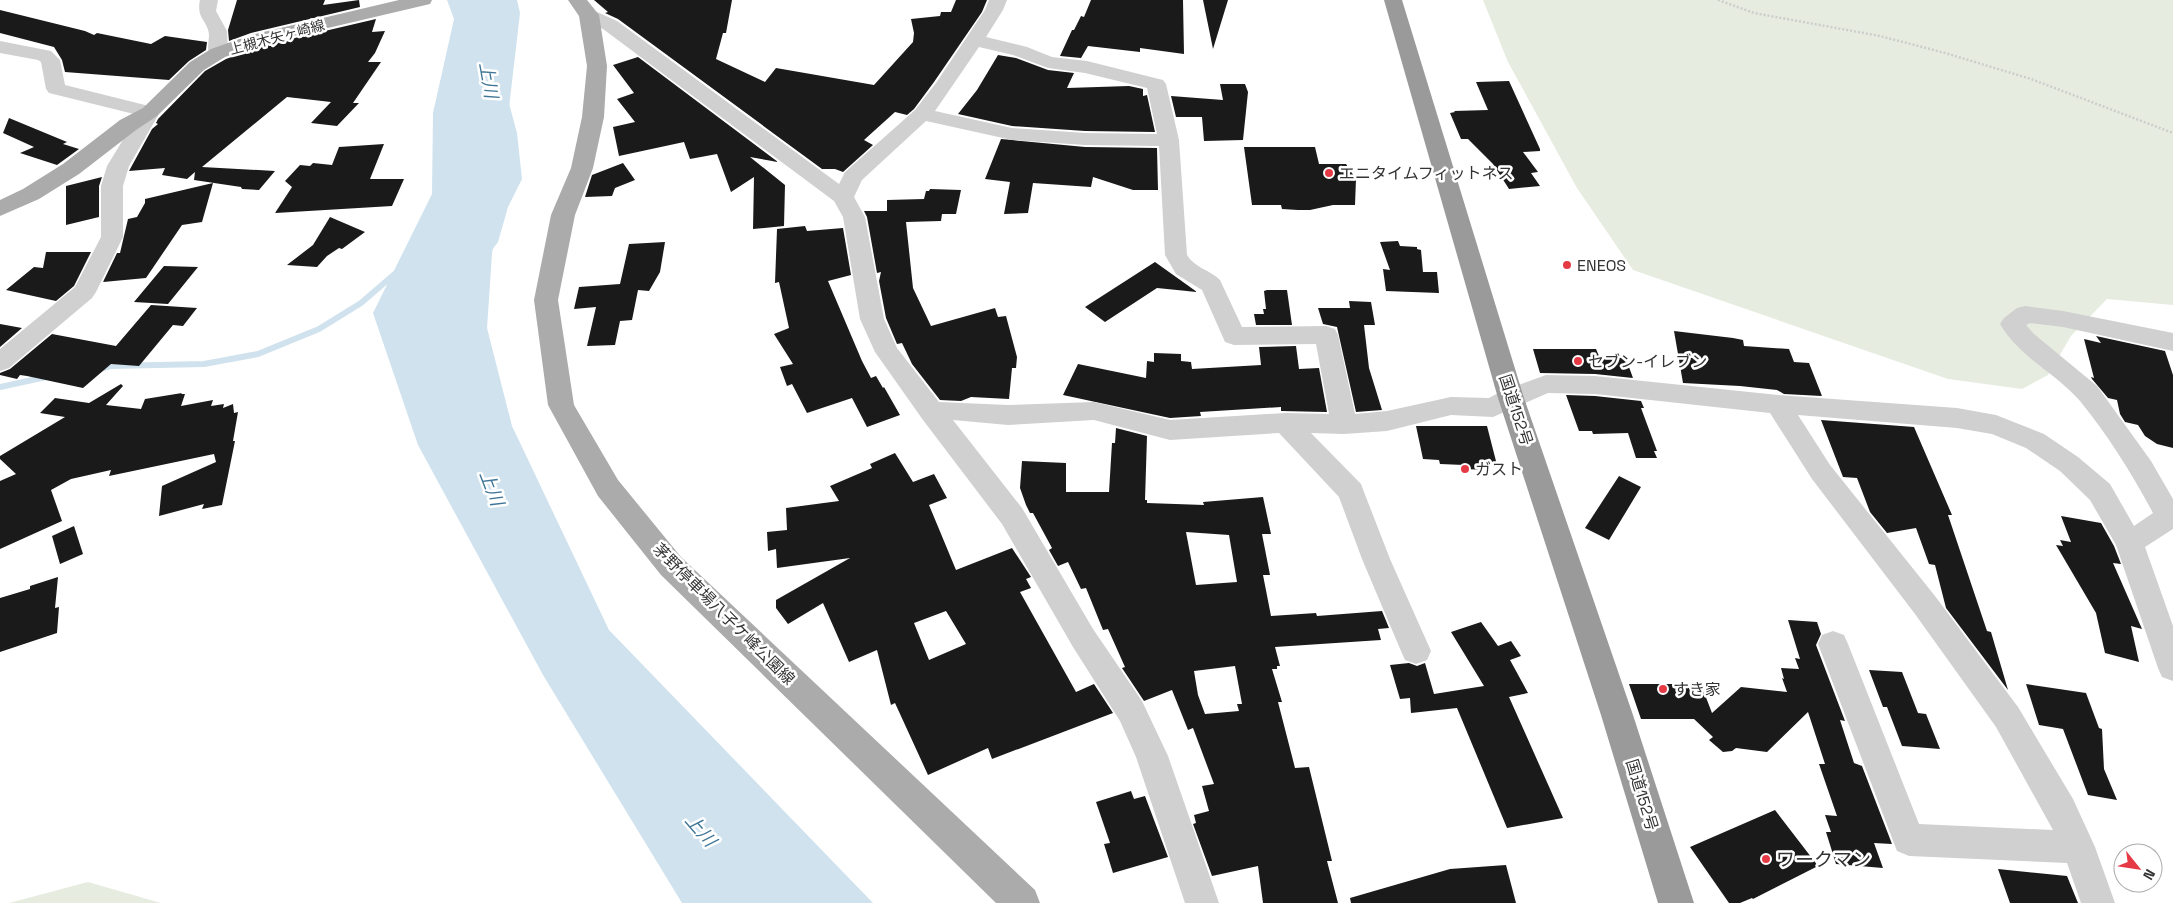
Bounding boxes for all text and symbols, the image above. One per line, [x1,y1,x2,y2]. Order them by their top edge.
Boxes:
street label: 上槻木矢ヶ崎線 [227,16,327,58]
water label: 上川 [475,60,504,102]
place label: エニタイムフィットネス [1339,163,1513,184]
marker: エニタイムフィットネス [1323,167,1335,179]
place label: ENEOS [1577,255,1626,276]
marker: ENEOS [1561,259,1573,271]
place label: セブン-イレブン [1588,351,1707,372]
marker: セブン-イレブン [1572,355,1584,367]
street label: 国道152号 [1495,372,1537,448]
place label: ガスト [1475,459,1523,480]
marker: ガスト [1459,463,1471,475]
water label: 上川 [475,467,510,511]
street label: 茅野停車場八子ケ峰公園線 [649,539,799,689]
place label: すき家 [1673,679,1721,700]
marker: すき家 [1657,683,1669,695]
street label: 国道152号 [1621,757,1663,833]
water label: 上川 [681,809,723,853]
north arrow [2113,843,2163,893]
place label: ワークマン [1776,847,1871,872]
marker: ワークマン [1760,853,1772,865]
text: N [2139,866,2159,883]

